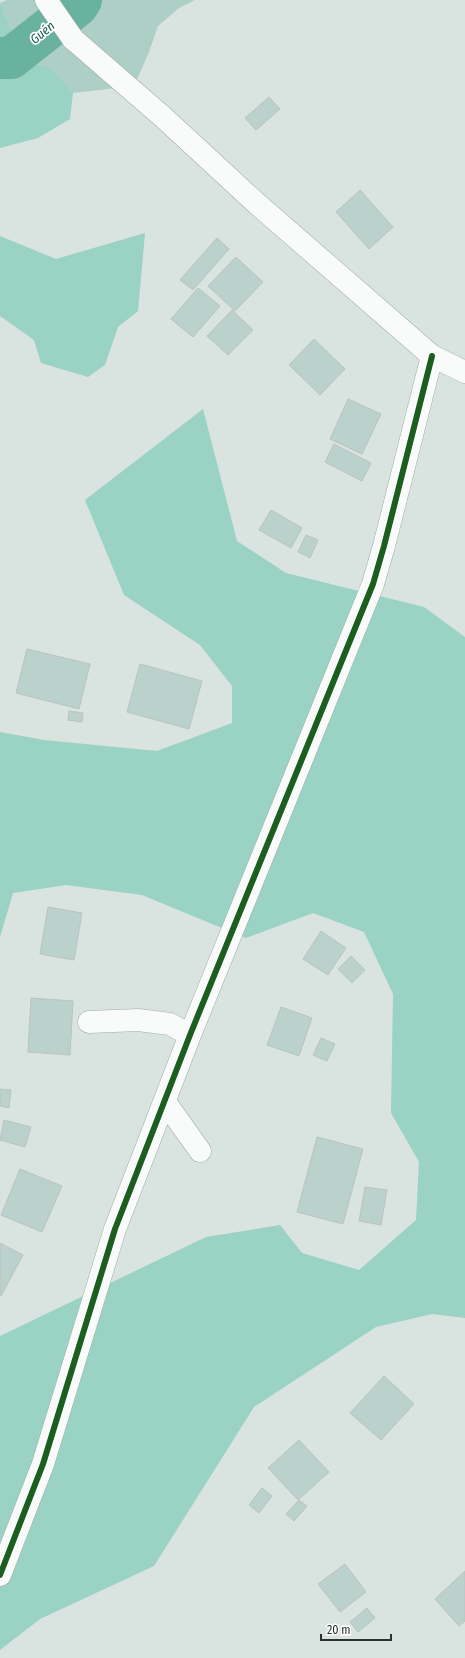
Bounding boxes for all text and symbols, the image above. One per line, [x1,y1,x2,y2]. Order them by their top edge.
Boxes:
water label: Guén [27,18,58,47]
scale bar [321,1616,391,1642]
text: 20 m [327,1623,351,1637]

